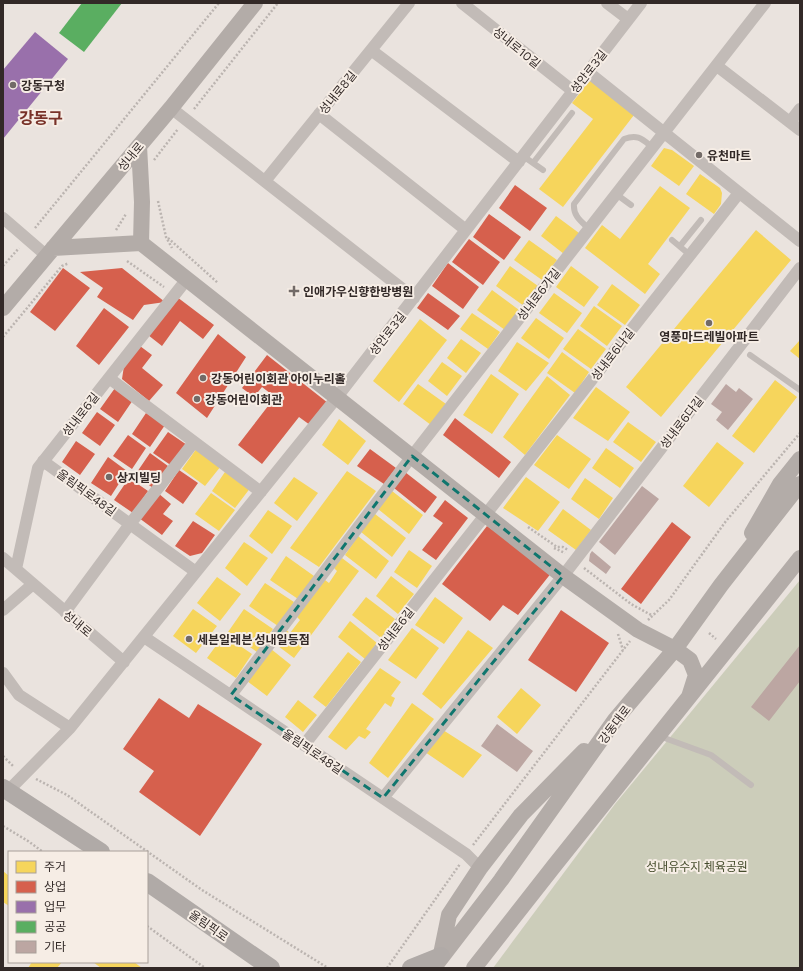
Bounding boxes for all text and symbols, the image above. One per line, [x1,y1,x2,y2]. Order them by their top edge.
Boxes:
street label: 성내로10길 [490,24,544,70]
street label: 성안로3길 [567,47,609,95]
street label: 성내로8길 [315,68,359,116]
place label: 강동구청 [21,78,65,92]
marker: 강동구청 [8,80,18,90]
district label: 강동구 [19,108,63,127]
street label: 성내로 [114,139,146,173]
place label: 유천마트 [707,148,751,162]
marker: 유천마트 [694,150,704,160]
street label: 성내로6가길 [513,265,563,323]
place label: 인애가우신향한방병원 [303,284,413,298]
marker: 인애가우신향한방병원 [288,285,300,297]
street label: 성안로3길 [366,309,408,357]
marker: 영풍마드레빌아파트 [704,318,714,328]
street label: 성내로6나길 [587,325,637,383]
place label: 영풍마드레빌아파트 [659,329,759,343]
place label: 강동어린이회관 아이누리홀 [211,371,346,385]
marker: 강동어린이회관 아이누리홀 [198,373,208,383]
street label: 성내로6길 [59,389,101,439]
place label: 강동어린이회관 [205,392,282,406]
street label: 성내로6다길 [656,393,706,451]
marker: 강동어린이회관 [192,394,202,404]
street label: 올림픽로48길 [55,466,119,518]
place label: 상지빌딩 [117,470,161,484]
marker: 상지빌딩 [104,472,114,482]
street label: 성내로6길 [374,604,416,654]
street label: 성내로 [61,607,95,639]
place label: 세븐일레븐 성내일등점 [197,632,310,646]
marker: 세븐일레븐 성내일등점 [184,634,194,644]
street label: 강동대로 [595,702,633,746]
street label: 올림픽로48길 [280,726,346,776]
legend [8,851,148,963]
text: 주거 [44,859,66,873]
park label: 성내유수지 체육공원 [646,859,748,873]
text: 상업 [44,879,66,893]
text: 업무 [44,899,66,913]
street label: 올림픽로 [187,907,231,943]
text: 공공 [44,919,66,933]
text: 기타 [44,939,66,953]

